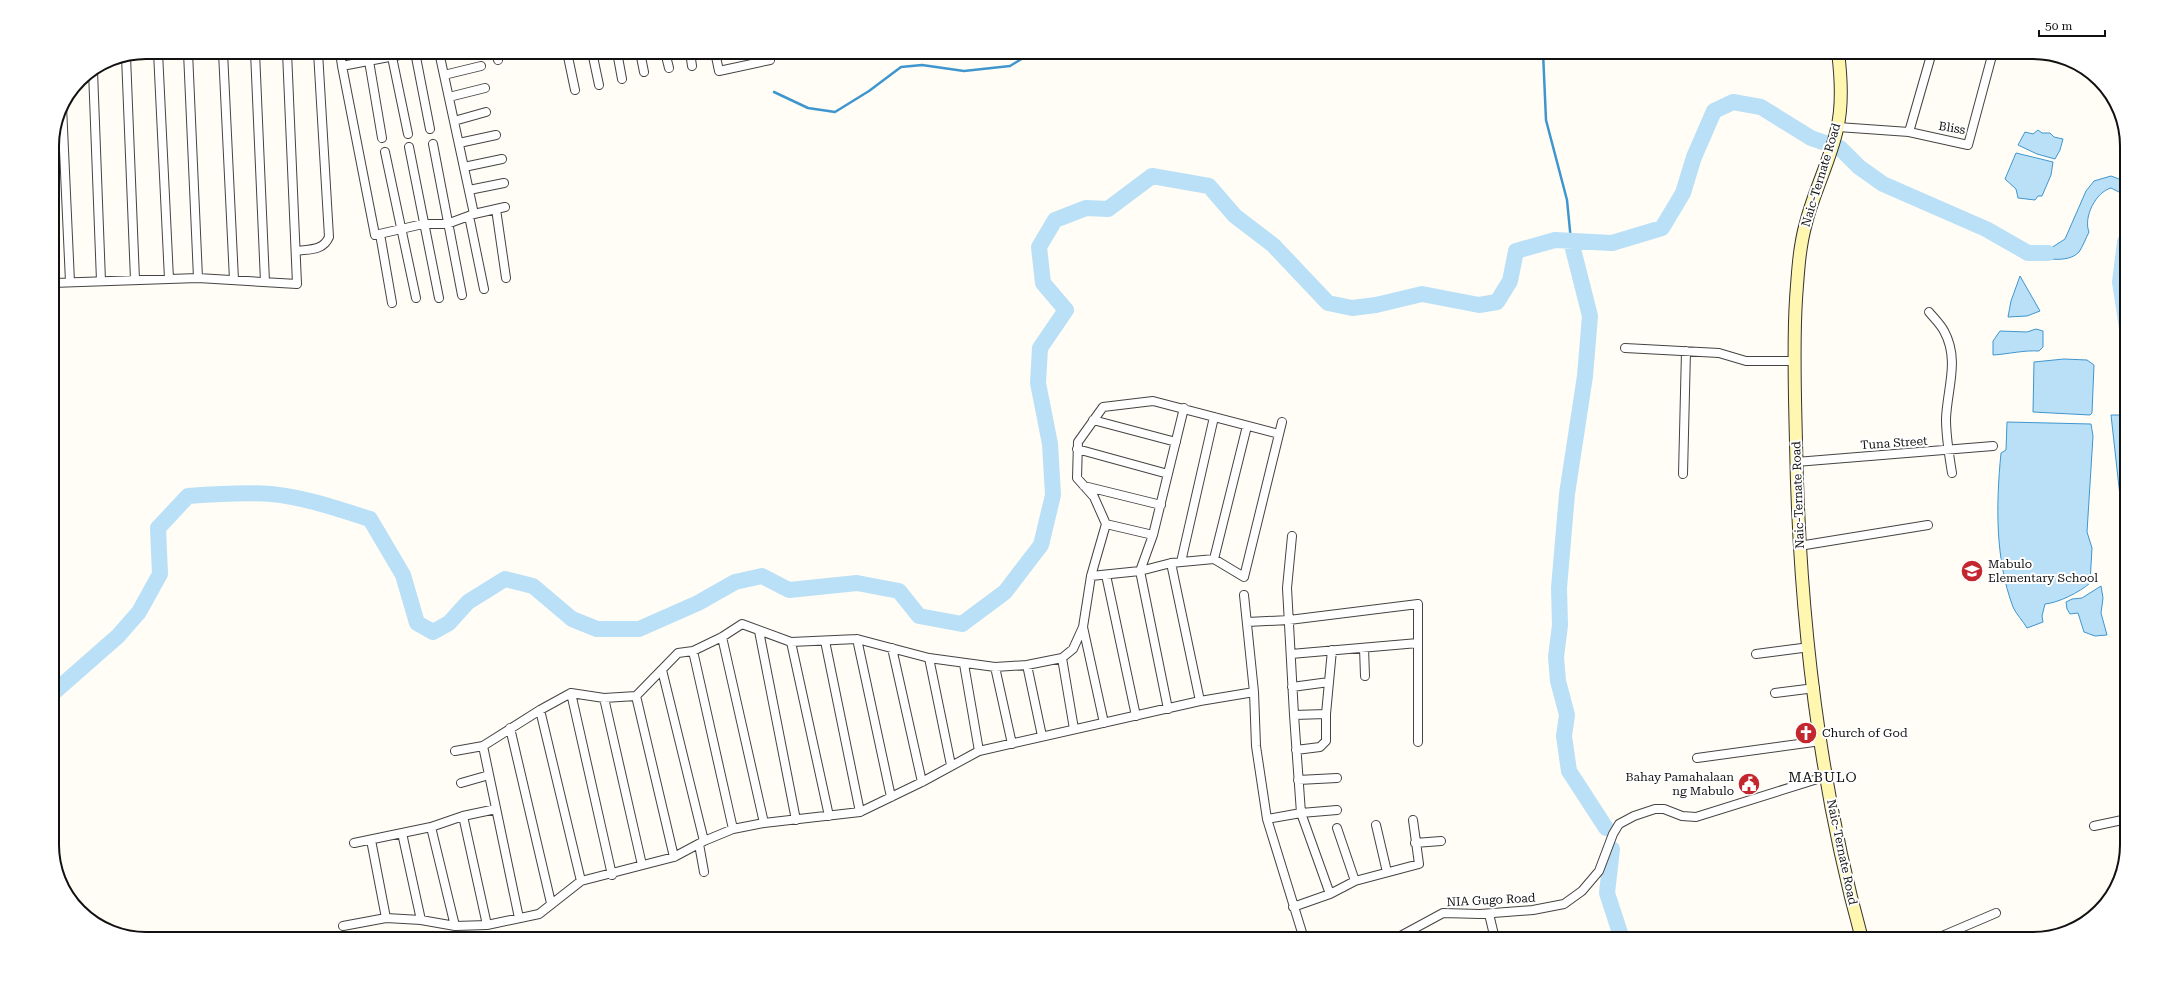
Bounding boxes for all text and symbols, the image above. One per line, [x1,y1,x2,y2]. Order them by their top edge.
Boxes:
scale bar [2039,12,2105,38]
text: 50 m [2045,19,2072,33]
street label: Bliss [1938,119,1967,137]
street label: Naic-Ternate Road [1799,121,1844,229]
street label: Tuna Street [1860,434,1928,452]
street label: Naic-Ternate Road [1789,441,1807,549]
place label: Mabulo Elementary School [1988,557,2098,585]
school or university icon: Mabulo Elementary School [1959,558,1985,584]
church icon: Church of God [1793,720,1819,746]
place label: Church of God [1822,726,1908,740]
district label: MABULO [1788,769,1858,785]
place label: Bahay Pamahalaan ng Mabulo [1626,770,1734,798]
public building icon: Bahay Pamahalaan ng Mabulo [1736,771,1762,797]
street label: Naic-Ternate Road [1824,798,1860,906]
street label: NIA Gugo Road [1446,891,1536,909]

